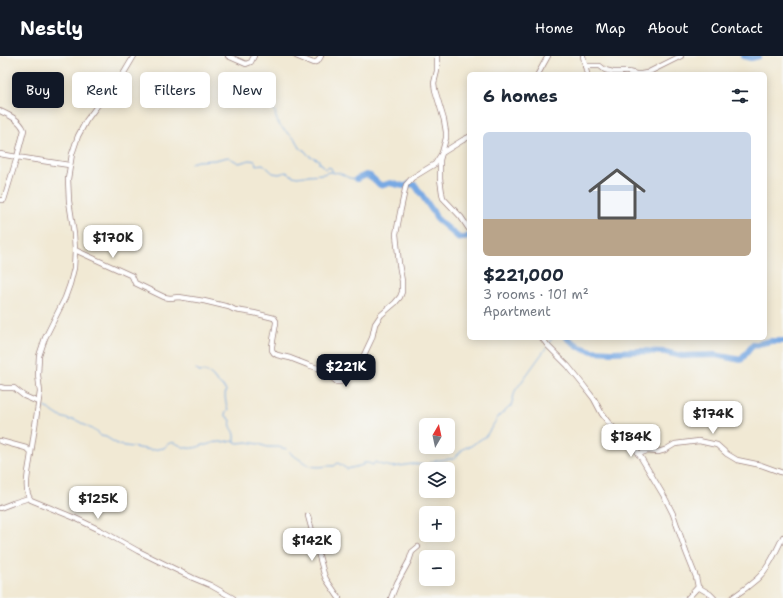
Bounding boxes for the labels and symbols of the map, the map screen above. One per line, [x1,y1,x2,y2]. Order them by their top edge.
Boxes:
pin: $170K [85,225,141,259]
pin: $221K [318,354,374,388]
pin: $174K [685,401,741,435]
north arrow [419,418,455,454]
pin: $184K [603,424,659,458]
pin: $125K [70,486,126,520]
pin: $142K [284,528,340,562]

